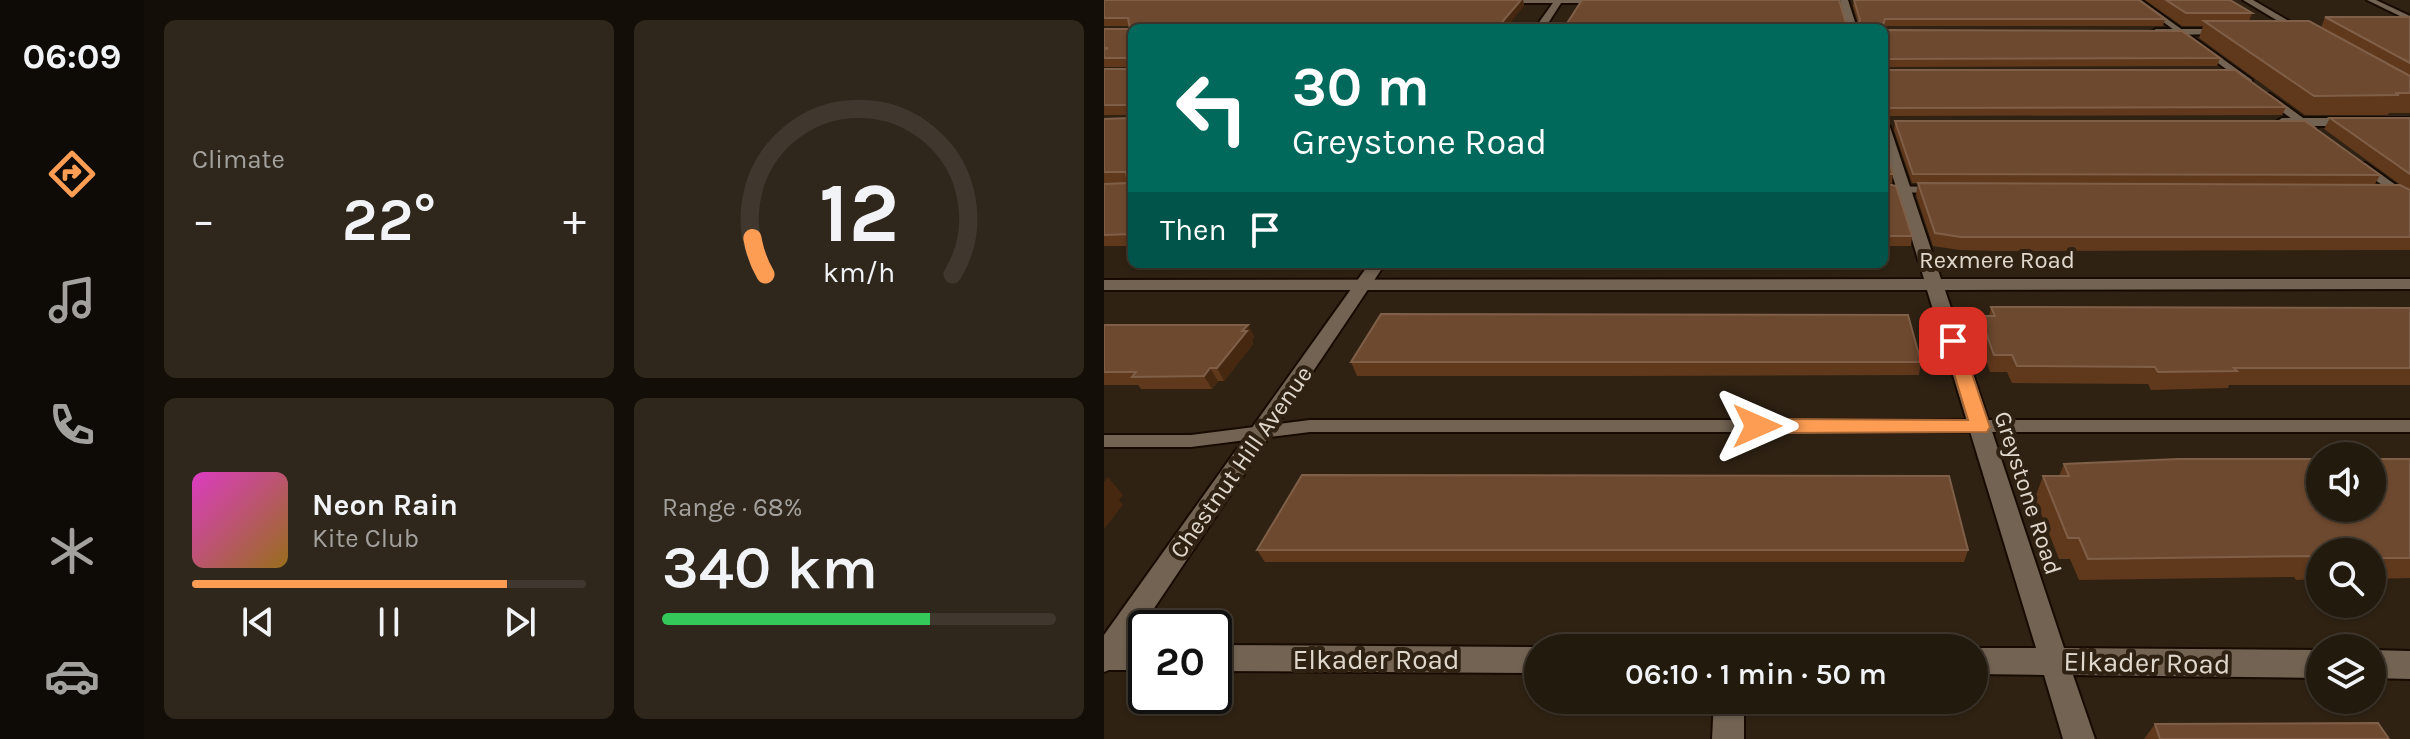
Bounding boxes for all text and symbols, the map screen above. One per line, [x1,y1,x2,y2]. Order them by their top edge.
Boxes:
text: 06:09 [22,35,122,77]
text: 30 m [1292,54,1430,119]
icon: left [1160,56,1264,160]
text: Greystone Road [1292,121,1547,163]
text: Climate [192,144,285,175]
icon: directions [44,146,100,202]
text: 12 [819,164,899,261]
text: 22° [342,185,436,255]
text: − [192,195,215,246]
text: + [563,195,586,246]
icon: arrive [1243,208,1287,252]
text: Then [1160,212,1227,248]
street label: Rexmere Road [1919,246,2075,274]
text: km/h [823,256,895,289]
icon: music [44,272,100,328]
pin [1919,307,1987,375]
icon: arrive [1931,319,1975,363]
street label: Chestnut Hill Avenue [1164,360,1318,564]
position arrow [1715,384,1799,468]
icon: phone [44,397,100,453]
street label: Greystone Road [1988,408,2068,578]
map controls [2306,442,2386,714]
button: sound [2306,442,2386,522]
text: Neon Rain [312,487,458,523]
text: Range · 68% [662,492,803,523]
icon: climate [44,523,100,579]
text: Kite Club [312,523,419,554]
text: 340 km [662,533,878,603]
button: search [2306,538,2386,618]
icon: previous [236,600,280,644]
icon: pause [367,600,411,644]
icon: next [498,600,542,644]
speed limit sign: 20 [1128,610,1232,714]
button: layers [2306,634,2386,714]
street label: Elkader Road [1293,643,1459,676]
street label: Elkader Road [2063,645,2231,680]
icon: car [44,648,100,704]
text: 06:10 · 1 min · 50 m [1625,656,1887,692]

